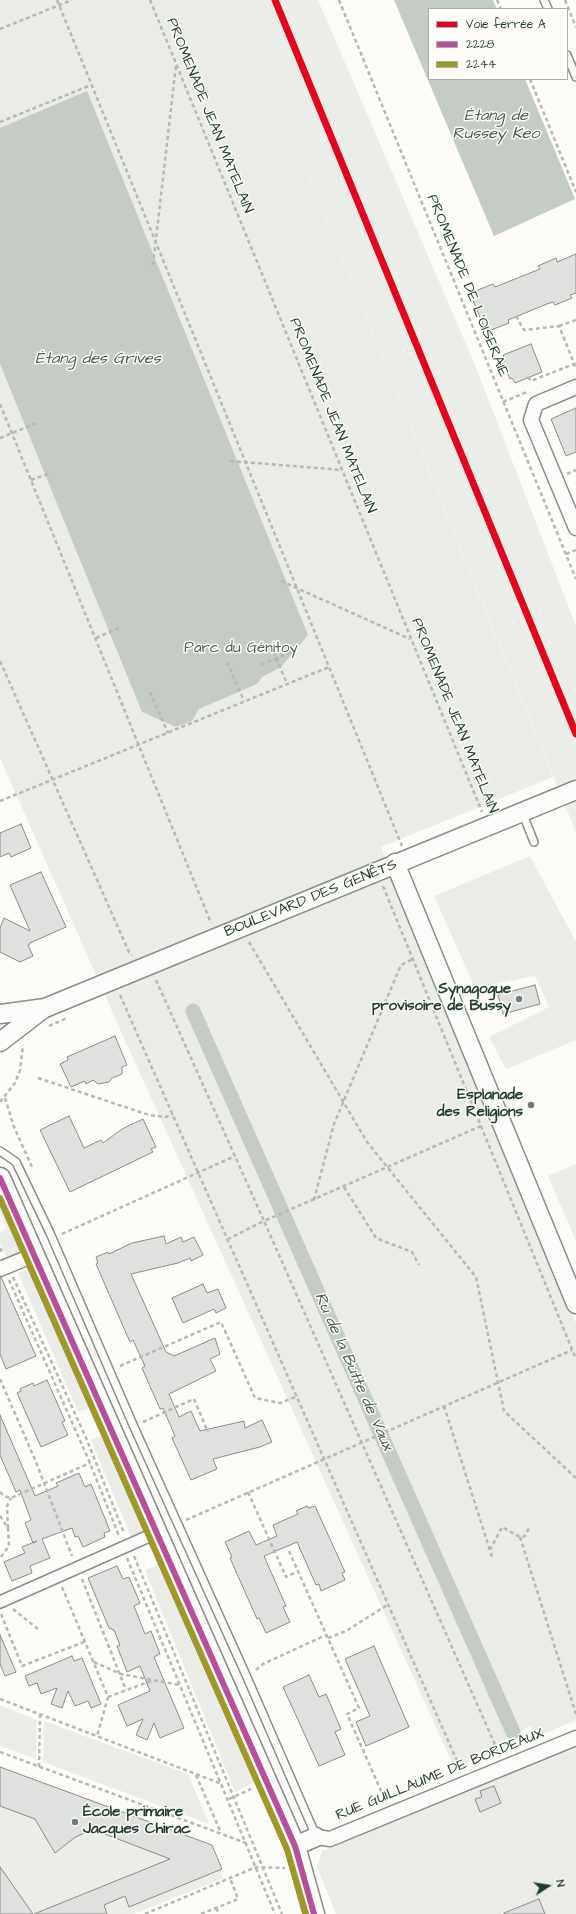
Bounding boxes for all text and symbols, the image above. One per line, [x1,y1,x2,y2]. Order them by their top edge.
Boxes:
legend [428,8,568,80]
street label: PROMENADE JEAN MATELAIN [162,16,256,216]
text: Voie ferrée A [466,16,546,33]
text: 2228 [466,36,494,53]
text: 2244 [466,56,496,73]
water label: Étang de Russey Keo [453,107,539,145]
street label: PROMENADE DE L'OISERAIE [422,192,512,380]
street label: PROMENADE JEAN MATELAIN [285,316,379,516]
water label: Étang des Grives [35,350,161,370]
street label: PROMENADE JEAN MATELAIN [407,616,501,816]
park label: Parc du Génitoy [184,640,298,658]
street label: BOULEVARD DES GENÊTS [222,856,400,942]
place label: Synagogue provisoire de Bussy [372,981,511,1016]
marker: Synagogue provisoire de Bussy [514,994,524,1004]
place label: Esplanade des Religions [437,1087,523,1122]
marker: Esplanade des Religions [526,1100,536,1110]
water label: Ru de la Butte de Vaux [309,1290,397,1454]
street label: RUE GUILLAUME DE BORDEAUX [333,1725,547,1825]
place label: École primaire Jacques Chirac [83,1804,191,1839]
marker: École primaire Jacques Chirac [70,1817,80,1827]
north arrow [528,1866,568,1906]
text: N [552,1878,568,1888]

